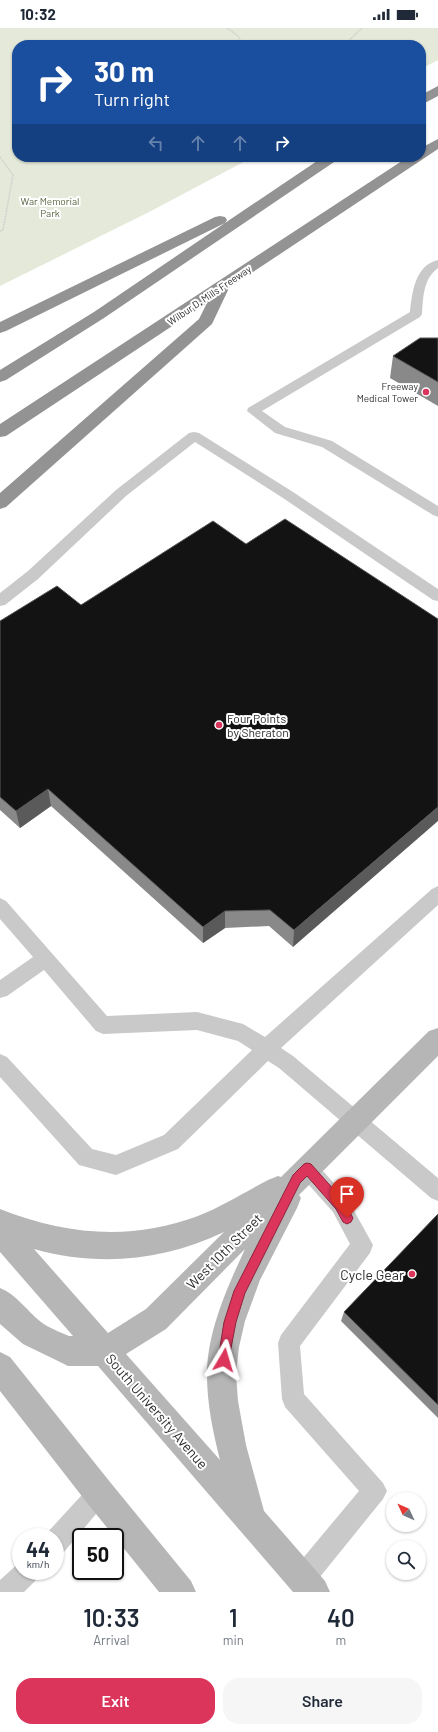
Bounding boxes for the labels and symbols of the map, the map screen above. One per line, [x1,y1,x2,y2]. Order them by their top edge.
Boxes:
park label: War Memorial Park [21,195,79,219]
street label: Wilbur D. Mills Freeway [165,262,253,328]
place label: Freeway Medical Tower [357,380,418,404]
marker: Freeway Medical Tower [421,387,431,397]
place label: Four Points by Sheraton [227,711,289,739]
marker: Four Points by Sheraton [214,720,224,730]
pin [330,1177,364,1218]
street label: West 10th Street [183,1210,265,1292]
place label: Cycle Gear [340,1266,404,1283]
marker: Cycle Gear [407,1269,417,1279]
position arrow [203,1339,245,1381]
street label: South University Avenue [102,1350,212,1472]
north arrow [386,1492,426,1532]
speed limit sign: 50 [72,1528,124,1580]

